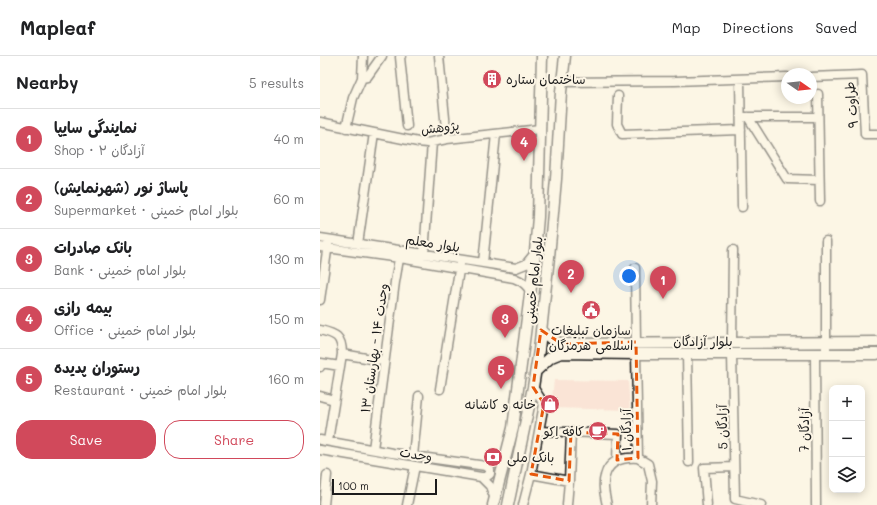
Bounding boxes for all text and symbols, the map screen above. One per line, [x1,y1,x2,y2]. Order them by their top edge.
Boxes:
text: Mapleaf [20,15,95,40]
text: Map [672,18,700,37]
text: Directions [722,18,793,37]
text: Saved [815,18,857,37]
building icon: ساختمان ستاره [481,68,503,90]
north arrow [781,68,817,104]
place label: ساختمان ستاره [506,70,586,88]
text: Nearby [16,71,78,93]
text: 5 results [249,74,304,91]
street label: طراوت ۹ [840,81,862,129]
street label: پژوهش [420,116,460,138]
text: نمایندگی سایپا [54,117,137,137]
pin: 4 [511,128,537,161]
text: 1 [26,130,32,147]
text: 40 m [274,130,304,147]
text: Shop · آزادگان ۲ [54,141,145,158]
text: پاساژ نور (شهرنمایش) [54,177,188,197]
text: 2 [25,190,33,207]
text: 60 m [274,190,304,207]
text: Supermarket · بلوار امام خمینی [54,201,239,218]
street label: بلوار معلم [404,230,461,258]
street label: بلوار امام خمینی [519,235,549,325]
text: بانک صادرات [54,237,132,257]
text: 3 [25,250,33,267]
text: 130 m [268,250,304,267]
pin: 2 [558,260,584,293]
text: Bank · بلوار امام خمینی [54,261,186,278]
your location [619,266,639,286]
pin: 1 [650,266,676,299]
street label: وحدت ۱۴ - بهارستان ۱۳ [356,282,392,414]
text: بیمه رازی [54,297,112,317]
public building icon: سازمان تبلیغات اسلامی هرمزگان [580,299,602,321]
pin: 3 [492,305,518,338]
text: 4 [25,310,33,327]
text: 150 m [268,310,304,327]
text: Office · بلوار امام خمینی [54,321,196,338]
place label: سازمان تبلیغات اسلامی هرمزگان [549,321,633,355]
street label: بلوار آزادگان [673,332,733,350]
pin: 5 [488,356,514,389]
text: رستوران پدیده [54,357,140,377]
text: 5 [25,370,33,387]
text: 160 m [268,370,304,387]
text: Restaurant · بلوار امام خمینی [54,381,227,398]
map controls [829,385,865,493]
button: + [829,385,865,421]
shop icon: خانه و کاشانه [539,393,561,415]
place label: خانه و کاشانه [465,395,536,413]
street label: آزادگان 5 [713,404,731,450]
street label: آزادگان 7 [795,407,813,452]
street label: آزادگان ۱ [617,408,635,451]
button: Save [16,420,156,459]
button: Share [164,420,304,459]
cafe icon: کافه اِکو [587,420,609,442]
button: − [829,421,865,457]
place label: کافه اِکو [543,422,584,440]
street label: وحدت [398,443,434,465]
bank icon: بانک ملی [482,446,504,468]
place label: بانک ملی [507,448,554,467]
button: layers [829,457,865,493]
scale bar [332,477,437,496]
text: 100 m [338,478,369,493]

